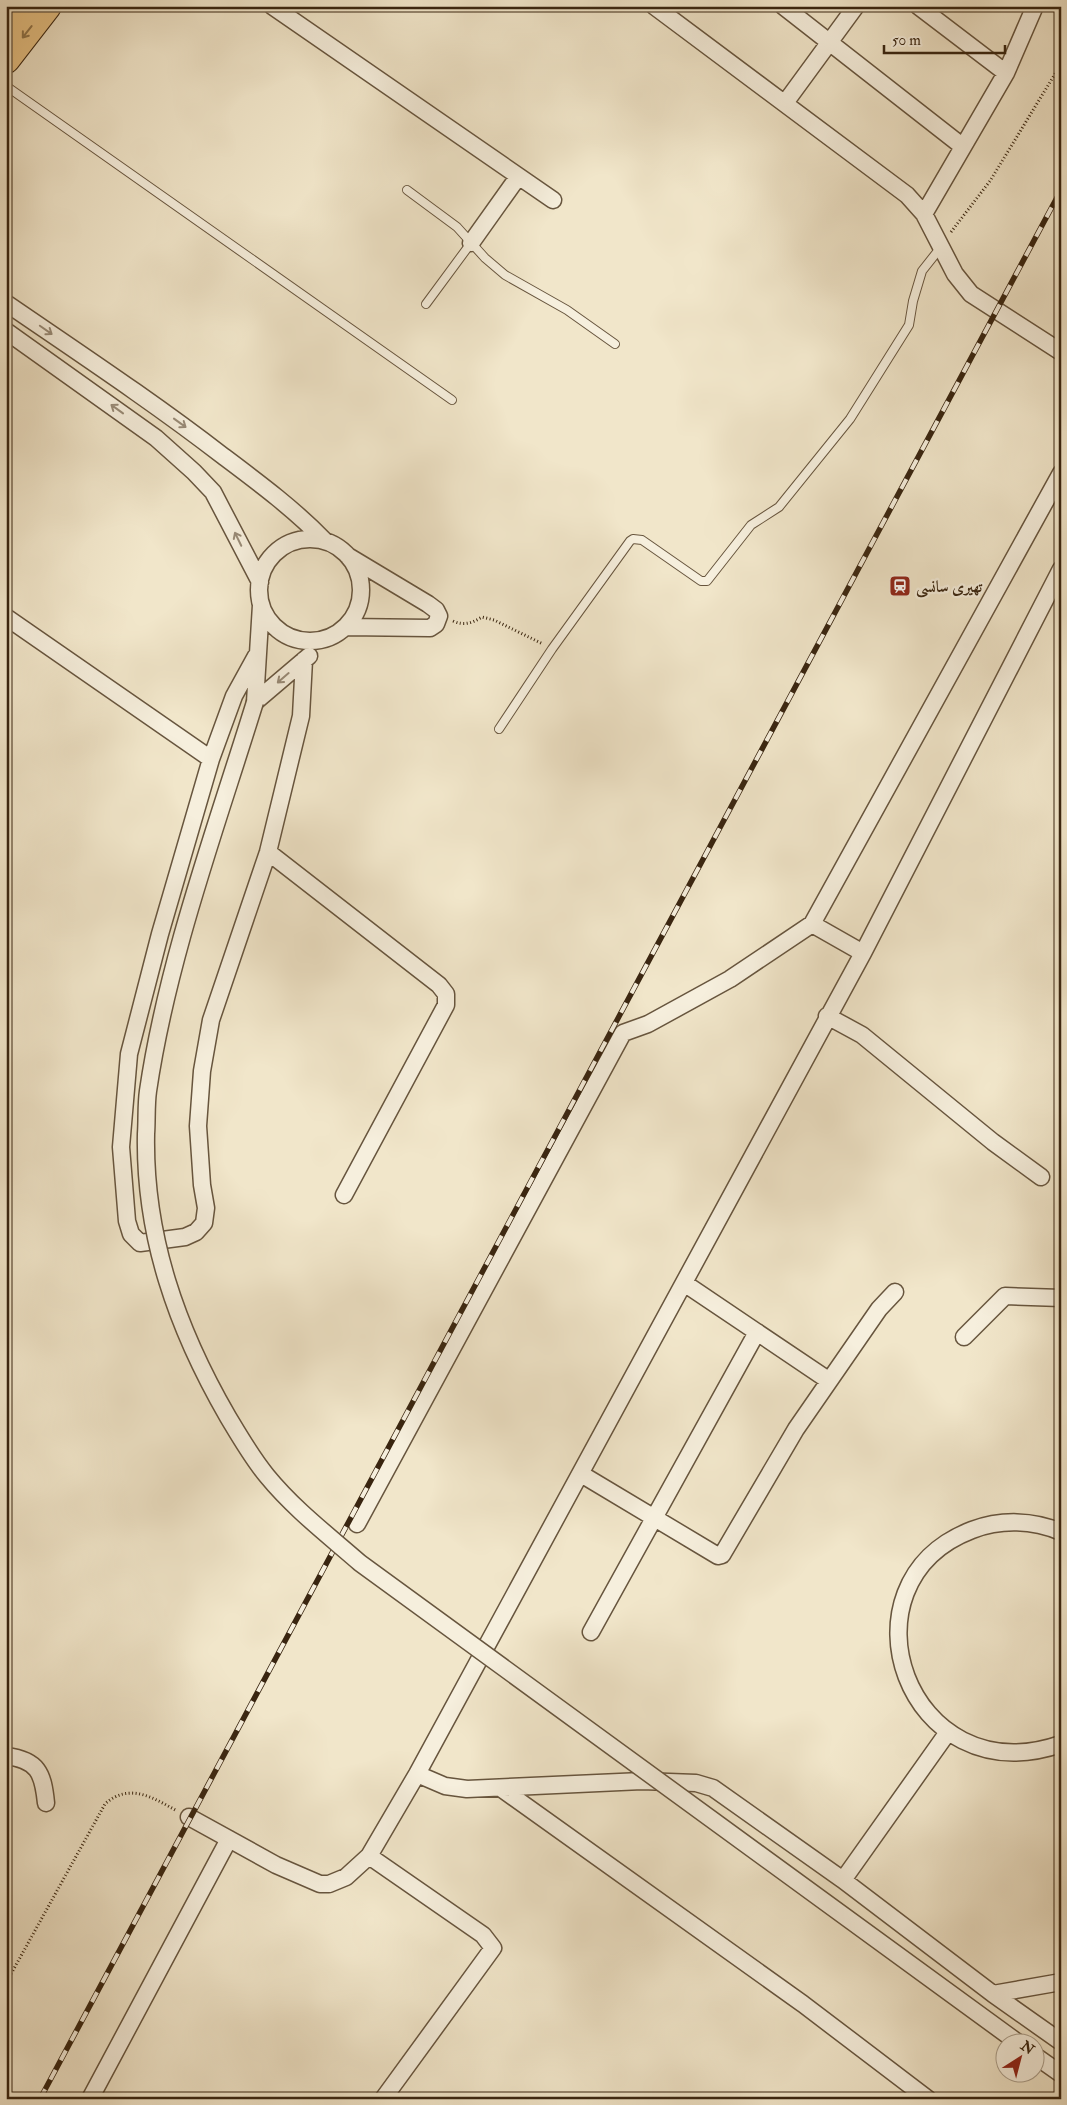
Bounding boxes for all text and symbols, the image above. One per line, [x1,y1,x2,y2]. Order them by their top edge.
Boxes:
scale bar [884,22,1006,54]
one-way arrow [21,26,32,39]
text: 50 m [892,31,921,50]
one-way arrow [39,325,53,335]
one-way arrow [110,404,124,414]
one-way arrow [173,418,187,428]
one-way arrow [233,531,243,546]
station icon: تھیری سانسی [888,574,912,598]
place label: تھیری سانسی [916,577,983,598]
one-way arrow [276,672,289,683]
north arrow [994,2032,1044,2082]
text: N [1016,2037,1038,2059]

